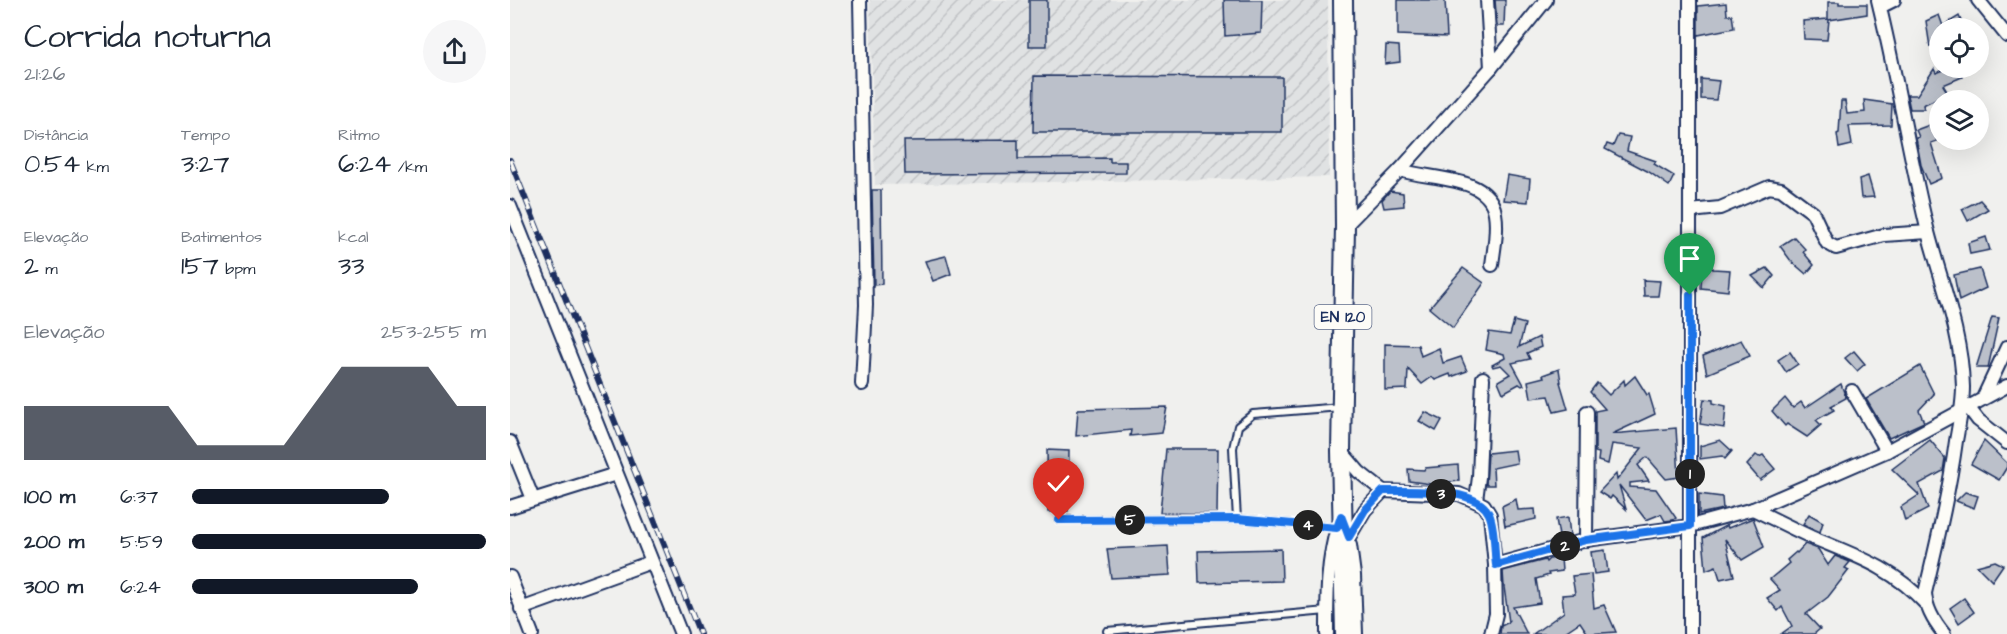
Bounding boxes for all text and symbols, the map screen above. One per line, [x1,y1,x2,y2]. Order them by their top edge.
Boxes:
text: Corrida noturna [24,14,271,60]
map controls [1929,18,1989,150]
button: locate [1929,18,1989,78]
button: share [423,20,486,83]
text: 21:26 [24,60,65,88]
button: layers [1929,90,1989,150]
text: Distância [24,124,88,146]
text: Tempo [181,124,230,146]
text: Ritmo [338,124,380,146]
text: 0.54 [24,146,80,182]
text: 3:27 [181,146,229,182]
text: 6:24 [338,146,391,182]
text: km [80,156,109,178]
text: /km [391,156,427,178]
text: Elevação [24,226,88,248]
text: Batimentos [181,226,262,248]
text: kcal [338,226,369,248]
pin [1664,233,1715,295]
icon: arrive [1673,242,1706,275]
text: 2 [24,248,39,284]
text: 157 [181,248,219,284]
text: 33 [338,248,364,284]
text: m [39,258,58,280]
text: bpm [219,258,255,280]
road number: EN 120 [1314,305,1372,329]
text: Elevação [24,318,104,346]
text: 253–255 m [381,318,486,346]
pin [1033,458,1084,520]
pin: 1 [1675,459,1705,489]
text: 1 [1689,463,1691,485]
icon: check [1042,467,1075,500]
pin: 3 [1426,479,1456,509]
text: 100 m [24,483,75,511]
text: 6:37 [120,483,158,511]
text: 3 [1437,483,1445,505]
pin: 5 [1115,505,1145,535]
text: 5 [1124,509,1136,531]
pin: 4 [1293,510,1323,540]
text: 4 [1303,514,1313,536]
text: 200 m [24,528,84,556]
text: 5:59 [120,528,163,556]
pin: 2 [1550,531,1580,561]
text: 2 [1560,535,1570,557]
text: 300 m [24,573,83,601]
text: 6:24 [120,573,161,601]

